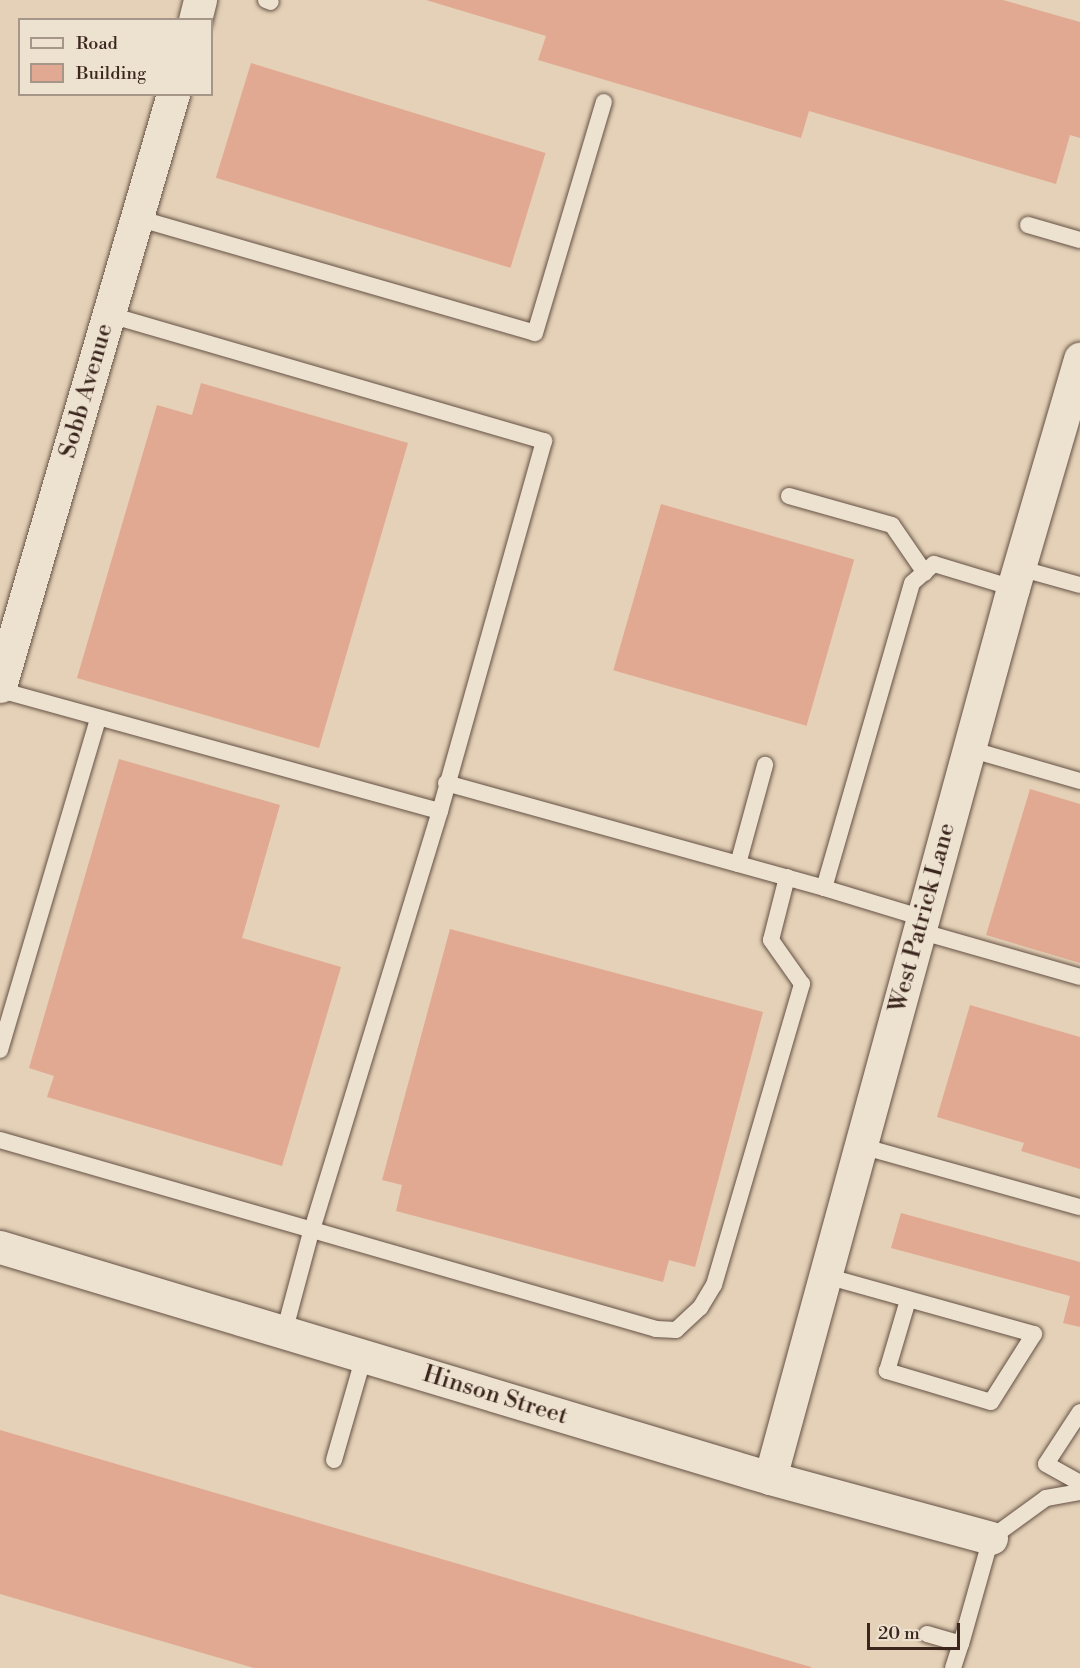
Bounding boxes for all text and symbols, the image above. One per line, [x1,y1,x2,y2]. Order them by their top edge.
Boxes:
legend [18,18,213,96]
text: Road [76,32,118,55]
text: Building [76,62,146,85]
street label: Sobb Avenue [54,320,120,462]
street label: West Patrick Lane [884,820,962,1016]
street label: Hinson Street [419,1360,571,1432]
scale bar [870,1611,963,1649]
text: 20 m [878,1622,920,1645]

